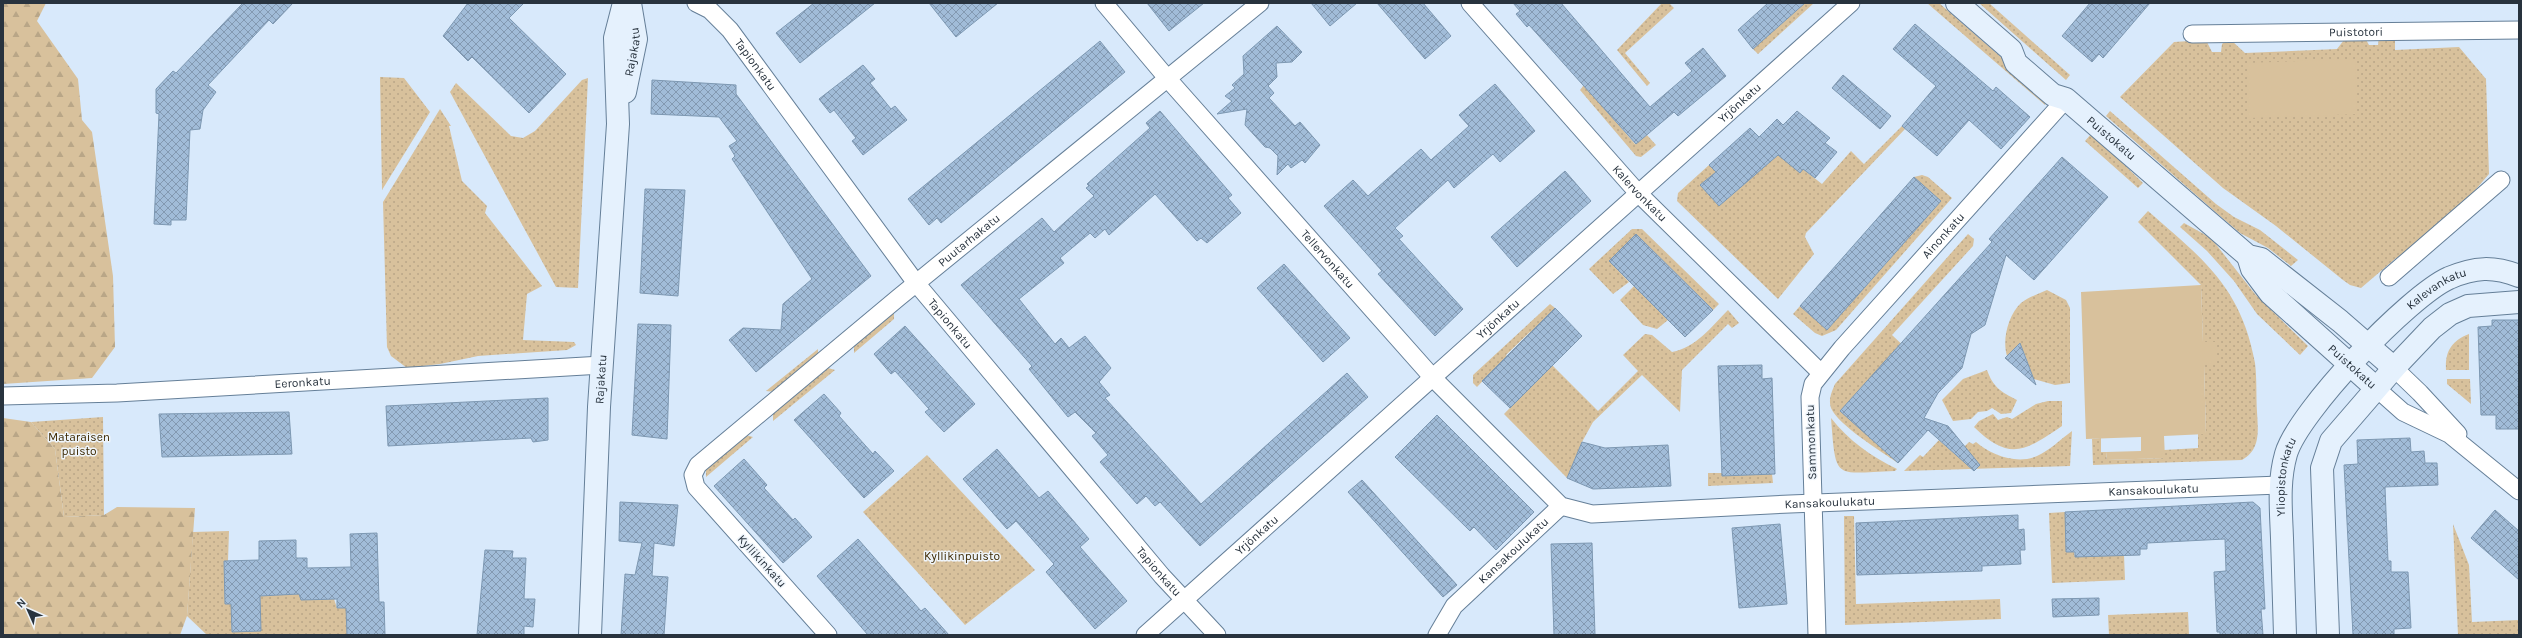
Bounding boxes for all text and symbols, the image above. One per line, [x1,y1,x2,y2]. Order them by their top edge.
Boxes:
street label: Puistotori [2329,25,2383,39]
street label: Rajakatu [621,26,643,78]
street label: Tapionkatu [732,36,779,93]
street label: Yrjönkatu [1715,80,1764,126]
street label: Puistokatu [2084,113,2139,163]
street label: Kalervonkatu [1610,162,1670,224]
street label: Ainonkatu [1919,210,1967,261]
street label: Puutarhakatu [935,211,1003,269]
street label: Tellervonkatu [1298,227,1357,291]
street label: Kalevankatu [2404,265,2468,313]
street label: Tapionkatu [925,296,975,352]
street label: Yrjönkatu [1474,296,1523,342]
street label: Puistokatu [2325,341,2379,392]
street label: Rajakatu [592,354,610,404]
street label: Eeronkatu [274,374,331,391]
street label: Sammonkatu [1803,404,1819,480]
park label: Mataraisen puisto [48,430,110,458]
street label: Yliopistonkatu [2274,435,2299,517]
street label: Kansakoulukatu [2108,481,2199,499]
street label: Kansakoulukatu [1784,494,1875,511]
street label: Yrjönkatu [1232,512,1281,558]
street label: Kansakoulukatu [1476,514,1551,586]
street label: Kyllikinkatu [735,532,789,590]
street label: Tapionkatu [1133,544,1184,599]
park label: Kyllikinpuisto [924,549,1000,563]
north arrow [8,590,48,630]
text: N [14,596,29,611]

